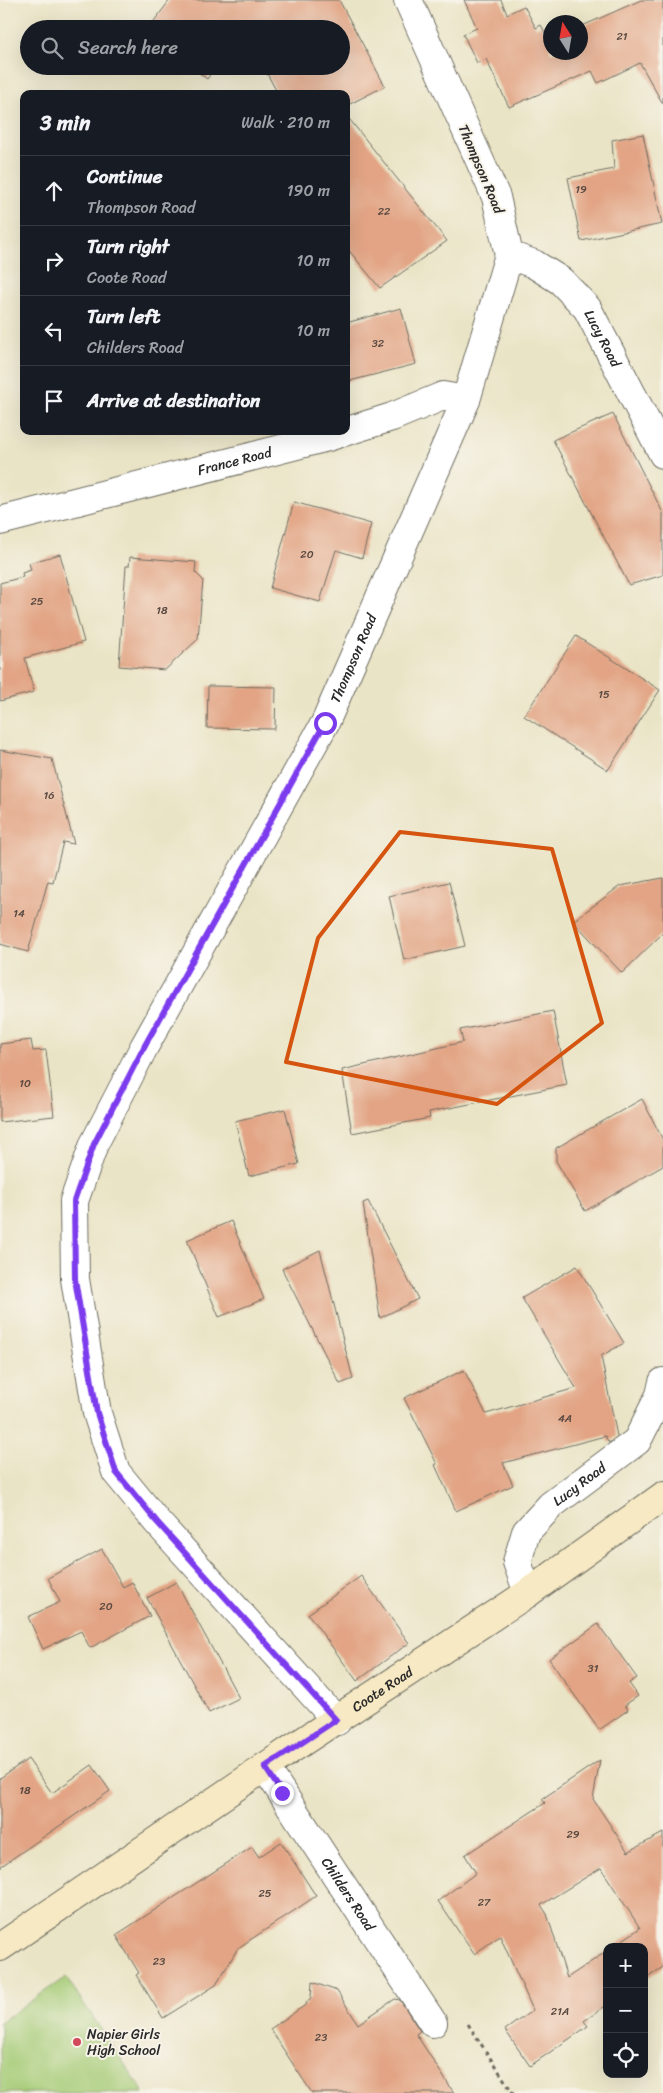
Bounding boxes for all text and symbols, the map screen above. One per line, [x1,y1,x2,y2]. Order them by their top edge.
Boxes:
north arrow [543,15,588,60]
search box [20,20,350,75]
house number: 21 [616,27,628,46]
text: Search here [78,31,178,64]
icon: search [38,34,66,62]
text: 3 min [40,104,90,142]
text: Walk · 210 m [241,108,330,137]
street label: Thompson Road [451,120,512,219]
text: Continue [87,160,163,193]
text: 190 m [287,176,330,205]
icon: ahead [40,177,68,205]
house number: 19 [575,180,587,199]
text: Thompson Road [87,193,196,222]
house number: 22 [378,202,391,221]
text: Turn right [87,230,169,263]
text: 10 m [297,246,330,275]
icon: right [40,247,68,275]
text: Coote Road [87,263,166,292]
text: Turn left [87,300,160,333]
street label: Lucy Road [577,305,629,373]
text: 10 m [297,316,330,345]
icon: left [40,317,68,345]
text: Childers Road [87,333,183,362]
house number: 32 [372,334,385,353]
text: Arrive at destination [87,384,260,417]
icon: arrive [40,387,68,415]
street label: France Road [195,439,276,482]
house number: 20 [300,545,314,564]
house number: 25 [30,592,44,611]
house number: 18 [156,601,168,620]
street label: Thompson Road [323,608,384,707]
house number: 15 [598,685,610,704]
route start [314,712,337,735]
house number: 16 [44,786,54,805]
house number: 14 [13,904,25,923]
house number: 10 [19,1074,31,1093]
house number: 4A [558,1409,572,1428]
street label: Lucy Road [547,1455,613,1513]
house number: 20 [99,1597,113,1616]
street label: Coote Road [346,1659,419,1719]
house number: 31 [588,1659,599,1678]
house number: 18 [19,1781,31,1800]
route end [271,1782,294,1805]
house number: 29 [566,1825,580,1844]
street label: Childers Road [315,1852,383,1938]
house number: 25 [258,1884,272,1903]
house number: 27 [478,1893,491,1912]
map controls [603,1943,648,2078]
button: + [603,1943,648,1988]
house number: 23 [153,1952,165,1971]
button: − [603,1988,648,2033]
house number: 21A [551,2002,569,2021]
place label: Napier Girls High School [87,2022,161,2063]
house number: 23 [315,2028,327,2047]
button: locate [603,2033,648,2078]
marker: Napier Girls High School [71,2036,83,2048]

